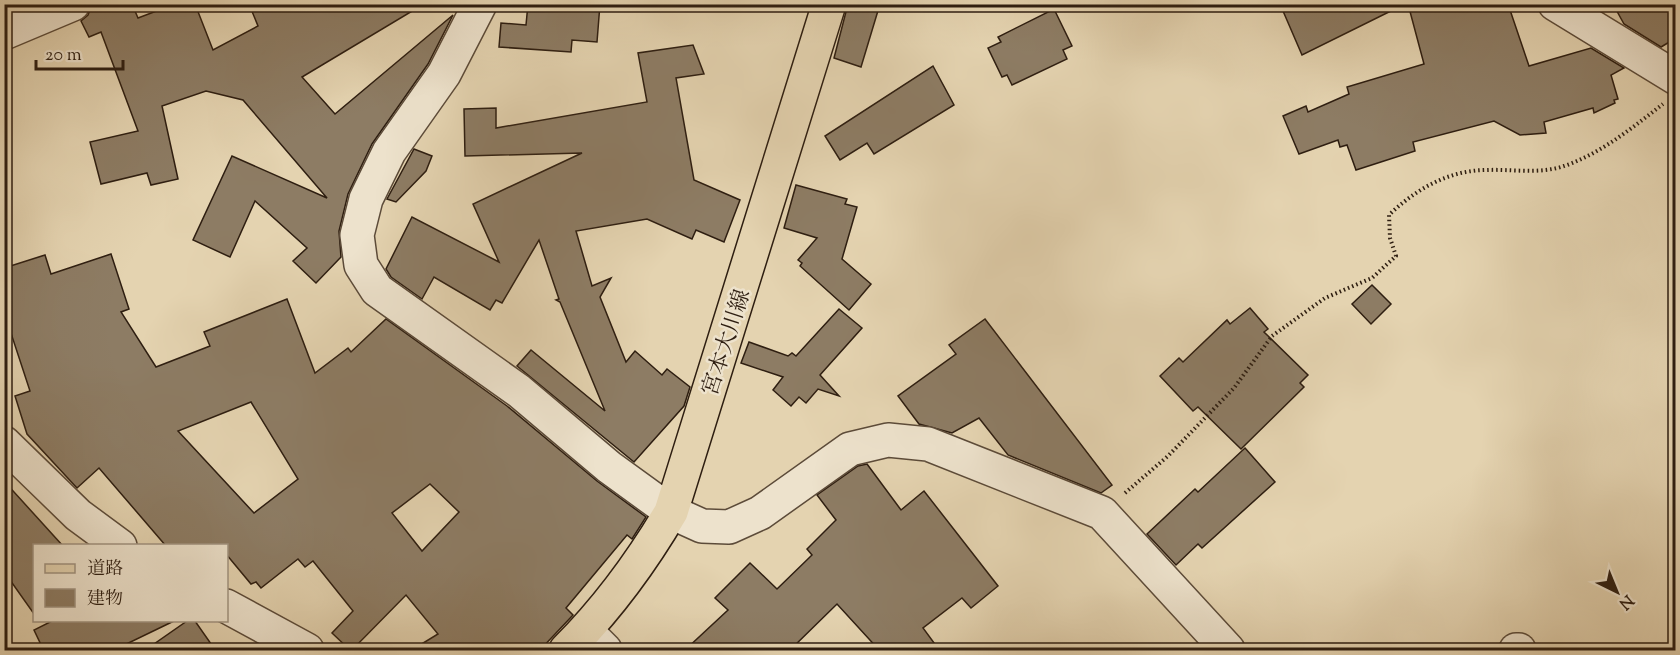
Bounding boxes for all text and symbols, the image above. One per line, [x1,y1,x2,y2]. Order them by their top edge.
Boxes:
scale bar [36,33,123,71]
text: 20 m [45,43,82,69]
street label: 宮本大川線 [696,286,760,400]
legend [33,544,228,622]
text: 道路 [87,557,123,583]
north arrow [1587,562,1647,622]
text: 建物 [87,587,123,613]
text: N [1613,588,1638,614]

